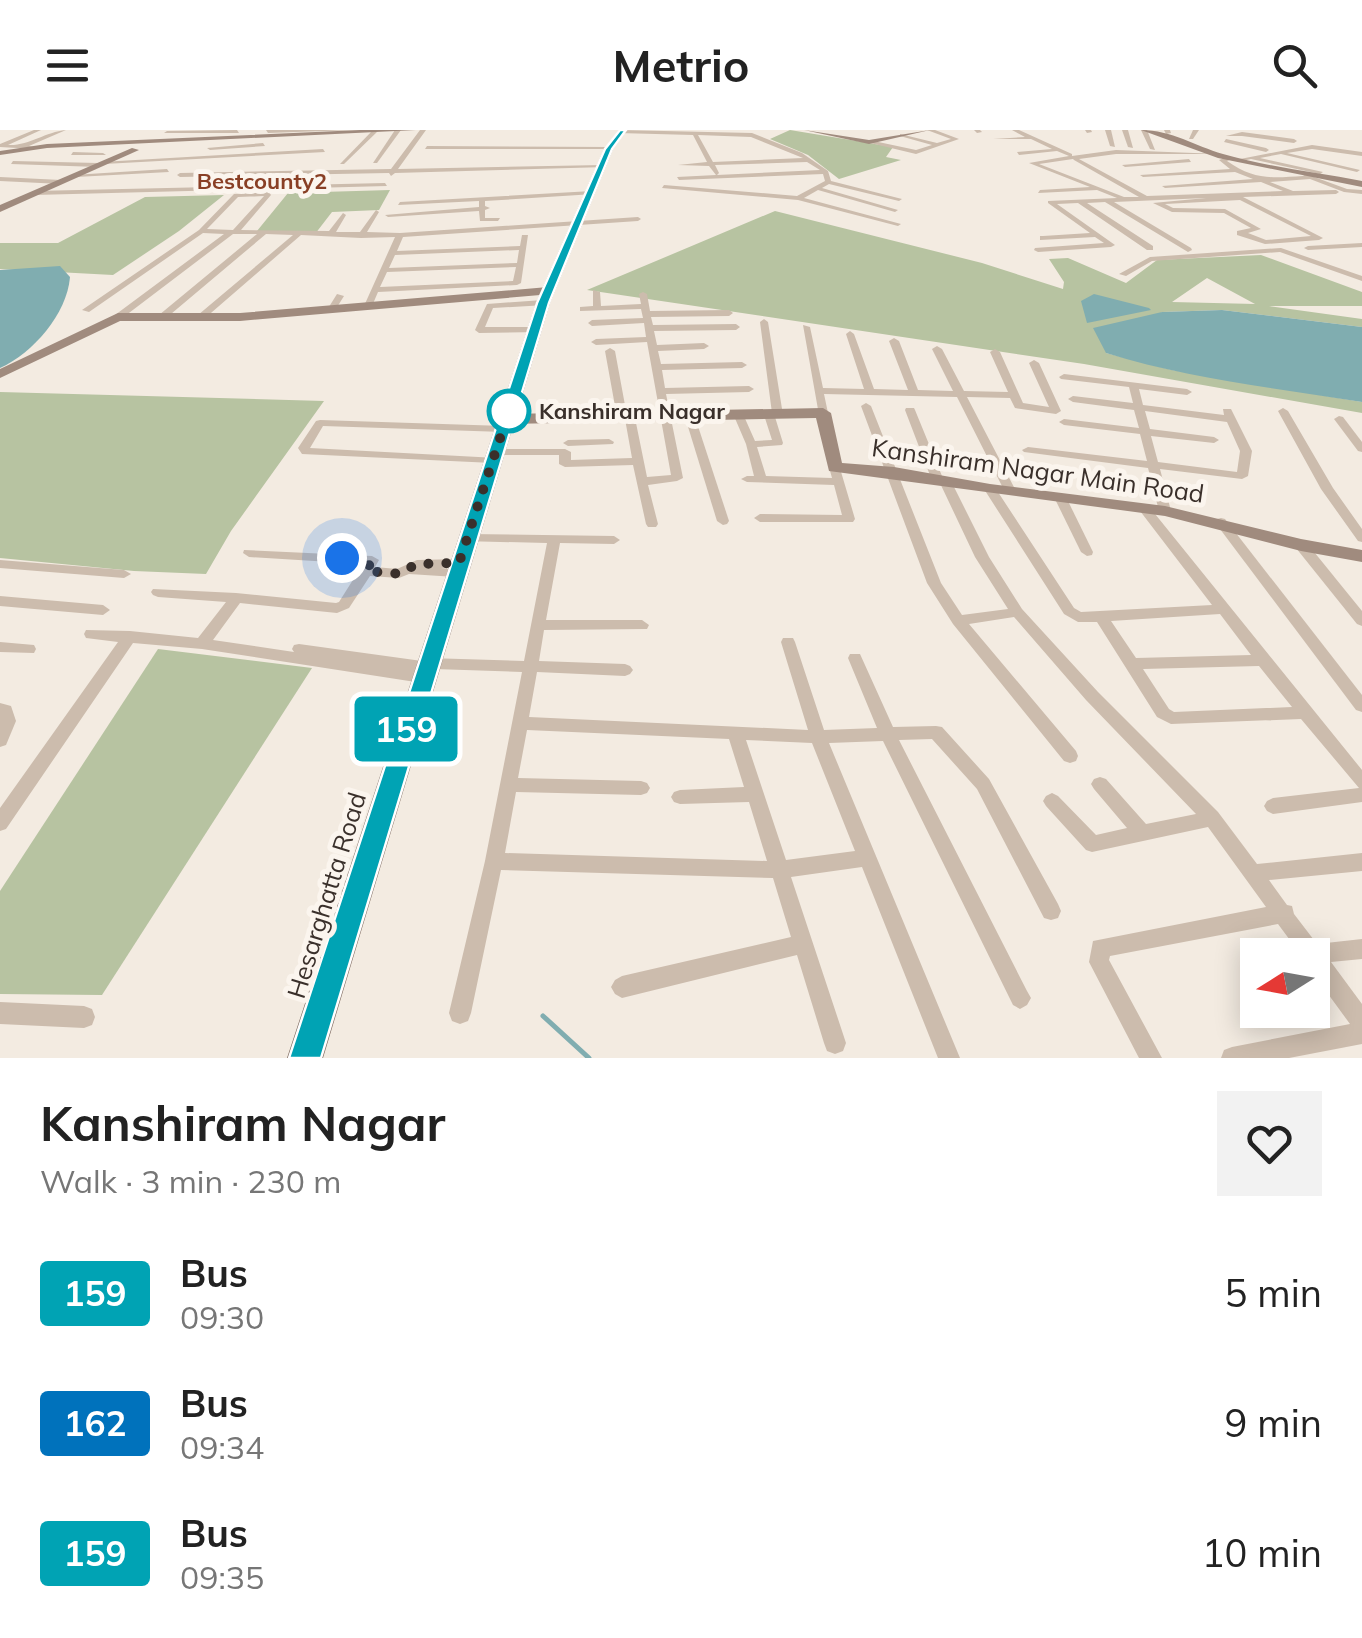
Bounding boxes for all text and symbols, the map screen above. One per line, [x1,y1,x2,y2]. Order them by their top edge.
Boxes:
text: Metrio [613,37,749,93]
icon: menu [40,38,95,93]
icon: search [1267,38,1322,93]
district label: Bestcounty2 [197,167,327,195]
marker: Kanshiram Nagar [488,390,530,432]
place label: Kanshiram Nagar [539,397,725,425]
street label: Kanshiram Nagar Main Road [870,431,1206,509]
your location [317,533,367,583]
line badge: 159 [348,696,464,762]
text: 159 [374,707,438,751]
street label: Hesarghatta Road [280,788,372,1002]
north arrow [1240,938,1330,1028]
map controls [1240,938,1330,1028]
button: heart [1217,1091,1322,1196]
text: Kanshiram Nagar [40,1093,445,1153]
text: Walk · 3 min · 230 m [40,1161,341,1201]
text: Bus [180,1249,248,1297]
text: 5 min [1225,1269,1322,1317]
text: 159 [63,1271,127,1315]
text: 09:30 [180,1297,264,1337]
text: Bus [180,1379,248,1427]
text: 9 min [1225,1399,1322,1447]
text: 162 [63,1401,127,1445]
text: 09:34 [180,1427,264,1467]
text: Bus [180,1509,248,1557]
text: 10 min [1202,1529,1322,1577]
text: 159 [63,1531,127,1575]
text: 09:35 [180,1557,264,1597]

